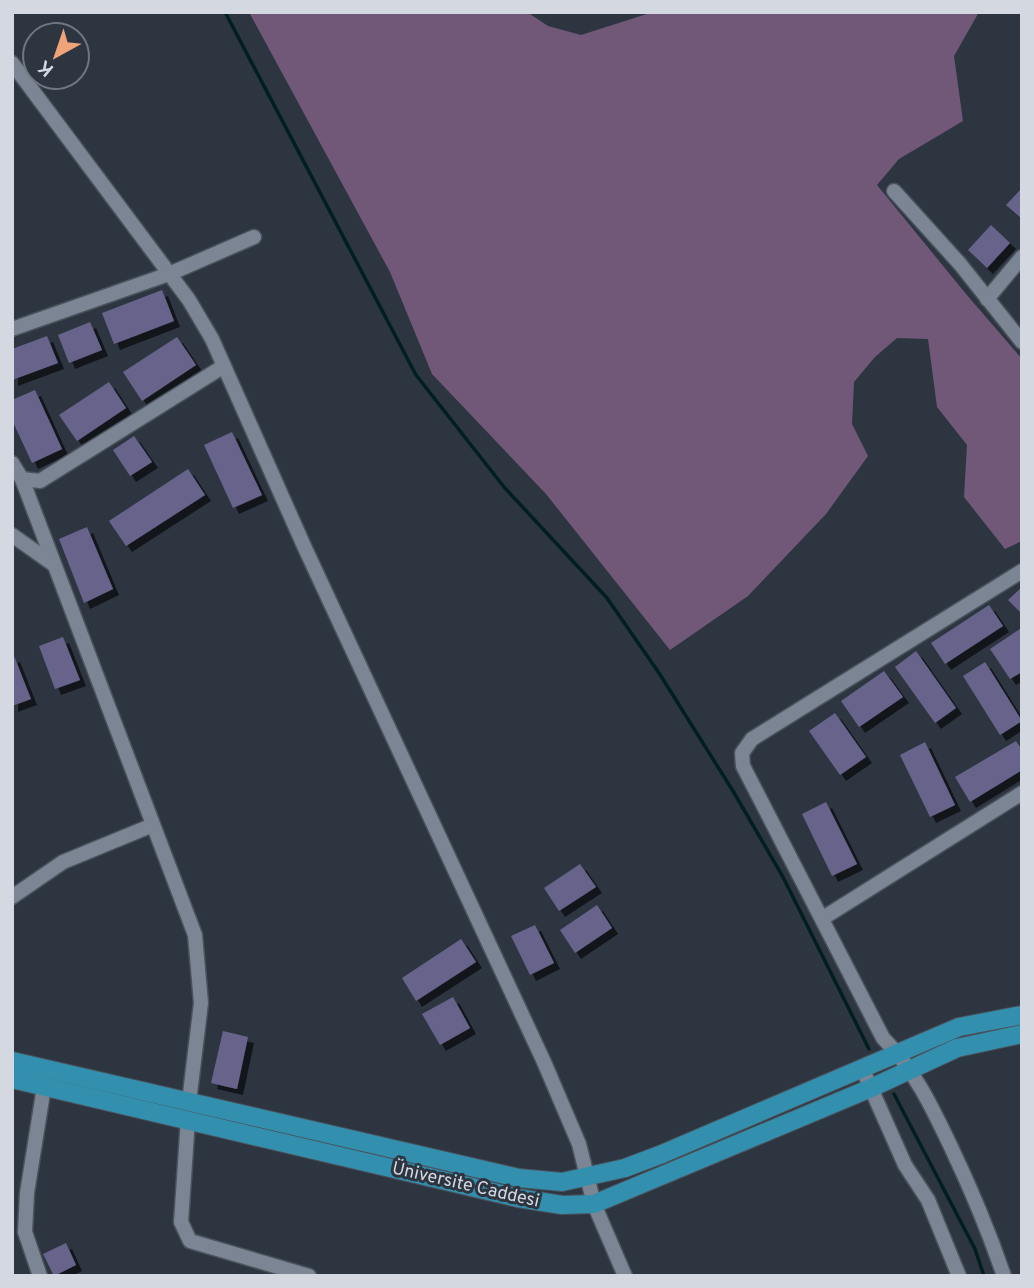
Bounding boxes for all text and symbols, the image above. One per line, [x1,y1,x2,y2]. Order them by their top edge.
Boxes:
north arrow [21,21,91,91]
text: K [33,54,59,81]
street label: Üniversite Caddesi [390,1155,542,1214]

